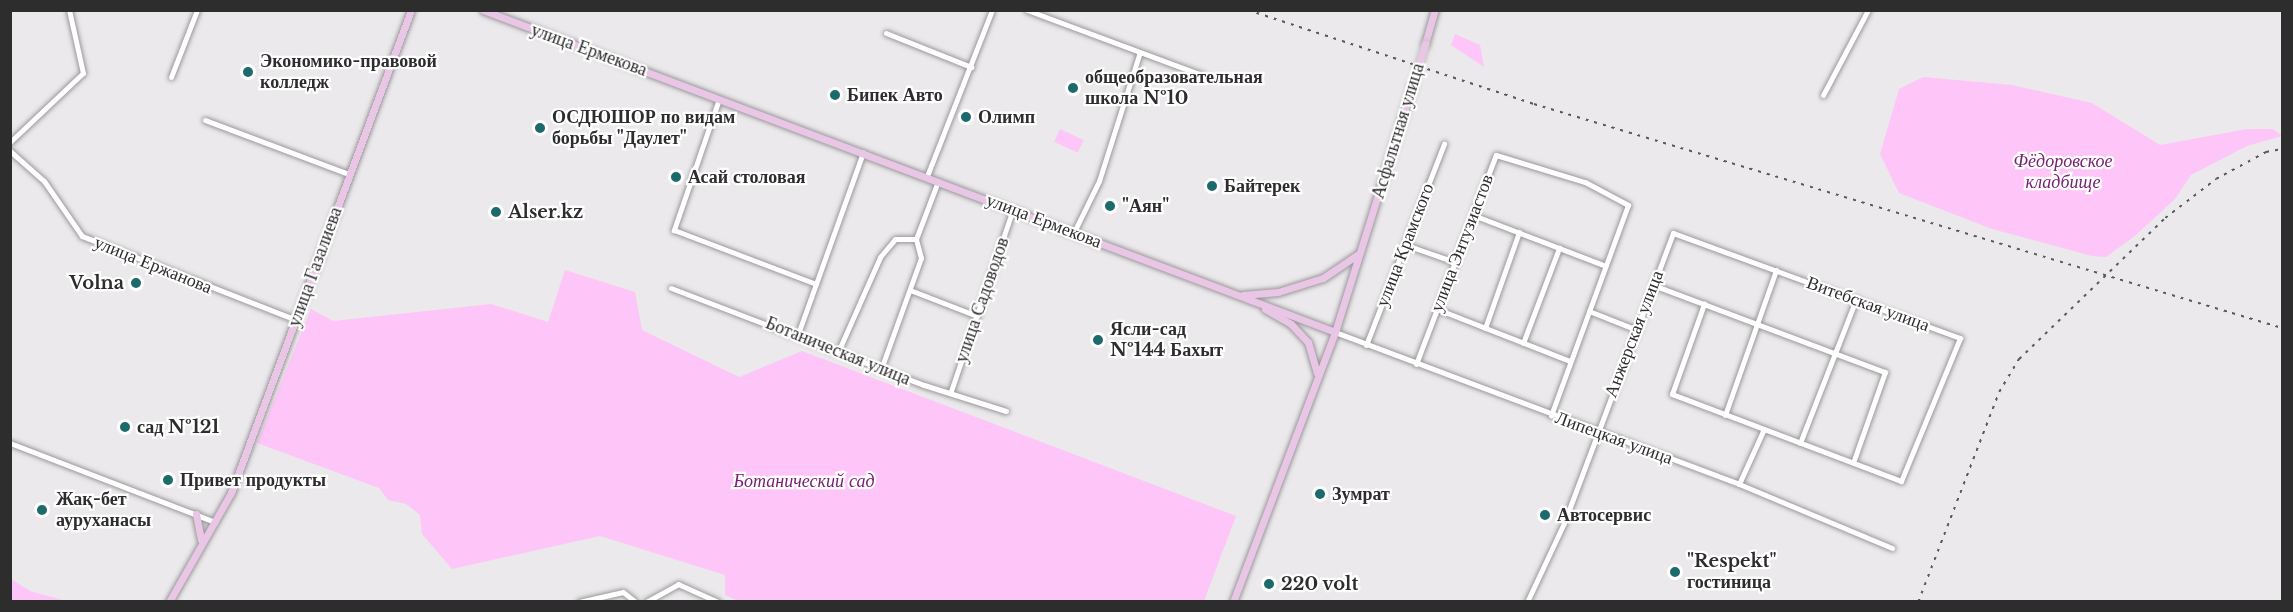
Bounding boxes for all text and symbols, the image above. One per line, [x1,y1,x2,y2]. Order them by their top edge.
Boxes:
street label: улица Ермекова [528,19,650,81]
place label: Экономико-правовой колледж [260,51,437,94]
street label: Асфальтная улица [1367,61,1429,201]
marker: Экономико-правовой колледж [241,65,255,79]
place label: общеобразовательная школа №10 [1085,67,1263,110]
marker: общеобразовательная школа №10 [1066,81,1080,95]
place label: Бипек Авто [847,84,943,106]
marker: Бипек Авто [828,88,842,102]
place label: Олимп [978,106,1035,128]
place label: ОСДЮШОР по видам борьбы "Даулет" [552,107,735,150]
marker: Олимп [959,110,973,124]
marker: ОСДЮШОР по видам борьбы "Даулет" [533,121,547,135]
park label: Фёдоровское кладбище [2014,151,2112,194]
place label: Асай столовая [688,166,805,188]
marker: Асай столовая [669,170,683,184]
street label: улица Энтузиастов [1426,171,1498,315]
place label: Байтерек [1224,175,1300,197]
marker: Байтерек [1205,179,1219,193]
street label: улица Крамского [1371,180,1439,310]
street label: улица Ермекова [983,189,1105,253]
place label: "Аян" [1122,195,1169,217]
marker: "Аян" [1103,199,1117,213]
place label: Alser.kz [508,201,583,223]
street label: улица Газалиева [283,204,347,330]
marker: Alser.kz [489,205,503,219]
street label: улица Ержанова [91,232,215,298]
street label: улица Садоводов [950,234,1014,366]
street label: Анжерская улица [1600,268,1668,400]
place label: Volna [69,272,124,294]
street label: Витебская улица [1804,272,1932,336]
marker: Volna [129,276,143,290]
street label: Ботаническая улица [762,312,914,390]
place label: Ясли-сад №144 Бахыт [1110,319,1223,362]
marker: Ясли-сад №144 Бахыт [1091,333,1105,347]
street label: Липецкая улица [1552,407,1676,469]
place label: сад №121 [137,416,219,438]
marker: сад №121 [118,420,132,434]
place label: Привет продукты [180,469,326,491]
park label: Ботанический сад [733,470,875,492]
marker: Привет продукты [161,473,175,487]
place label: Зумрат [1332,483,1390,505]
marker: Зумрат [1313,487,1327,501]
place label: Жақ-бет ауруханасы [56,489,151,532]
marker: Жақ-бет ауруханасы [33,501,51,519]
place label: Автосервис [1557,504,1651,526]
marker: Автосервис [1538,508,1552,522]
place label: "Respekt" гостиница [1687,551,1776,594]
marker: "Respekt" гостиница [1668,565,1682,579]
place label: 220 volt [1281,573,1359,595]
marker: 220 volt [1262,577,1276,591]

